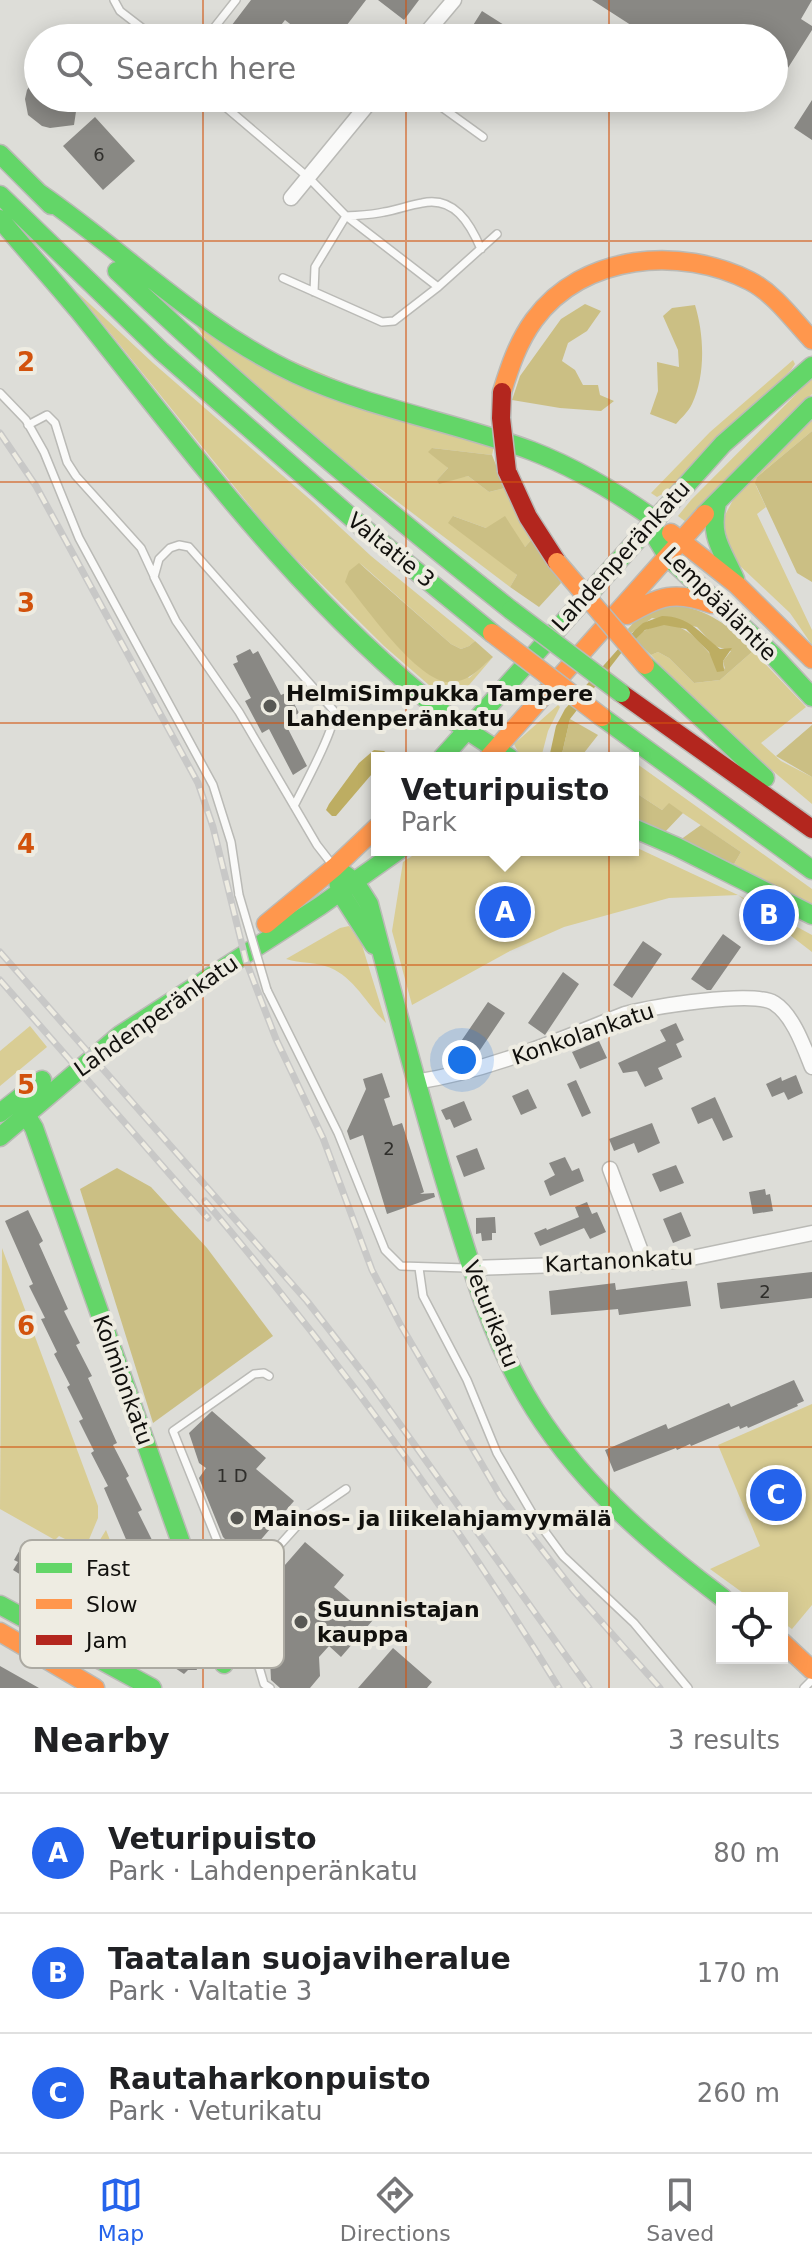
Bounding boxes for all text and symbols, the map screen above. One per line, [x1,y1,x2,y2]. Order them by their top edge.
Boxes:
search box [24,24,788,112]
icon: search [52,46,96,90]
text: Search here [116,51,296,86]
house number: 6 [93,144,105,165]
text: 2 [17,347,35,377]
street label: Lahdenperänkatu [547,476,695,636]
street label: Valtatie 3 [343,507,439,593]
street label: Lempääläntie [658,542,782,666]
text: 3 [17,588,35,618]
place label: HelmiSimpukka Tampere Lahdenperänkatu [286,681,593,731]
marker: HelmiSimpukka Tampere Lahdenperänkatu [261,697,279,715]
popup [371,752,639,856]
text: Veturipuisto [401,772,609,807]
text: Park [401,807,457,837]
text: 4 [17,829,35,859]
pin: A [479,882,531,942]
pin: B [743,885,795,945]
street label: Lahdenperänkatu [70,950,242,1082]
street label: Konkolankatu [509,998,657,1070]
your location [442,1040,482,1080]
text: 5 [17,1070,35,1100]
house number: 2 [383,1138,395,1159]
street label: Kartanonkatu [544,1245,694,1277]
street label: Veturikatu [458,1257,524,1371]
house number: 2 [759,1281,771,1302]
text: 6 [17,1311,35,1341]
street label: Kolmionkatu [88,1312,158,1448]
house number: 1 D [216,1465,248,1486]
pin: C [750,1465,802,1525]
place label: Mainos- ja liikelahjamyymälä [253,1506,612,1531]
marker: Mainos- ja liikelahjamyymälä [228,1509,246,1527]
legend [20,1540,284,1668]
text: Fast [86,1556,131,1581]
text: Slow [86,1592,138,1617]
map controls [716,1592,788,1664]
button: locate [716,1592,788,1664]
place label: Suunnistajan kauppa [317,1597,480,1647]
marker: Suunnistajan kauppa [292,1613,310,1631]
text: Jam [84,1628,127,1653]
text: Nearby [32,1720,170,1760]
text: 3 results [668,1725,780,1755]
text: Veturipuisto [108,1821,317,1856]
text: A [48,1838,68,1868]
text: 80 m [713,1838,780,1868]
text: Park · Lahdenperänkatu [108,1856,418,1886]
text: Taatalan suojaviheralue [108,1941,511,1976]
text: B [48,1958,68,1988]
text: 170 m [697,1958,780,1988]
text: Park · Valtatie 3 [108,1976,312,2006]
text: Rautaharkonpuisto [108,2061,431,2096]
text: C [48,2078,68,2108]
text: 260 m [697,2078,780,2108]
text: Park · Veturikatu [108,2096,323,2126]
tab: Map [98,2173,144,2246]
tab: Directions [340,2173,451,2246]
tab: Saved [646,2173,714,2246]

